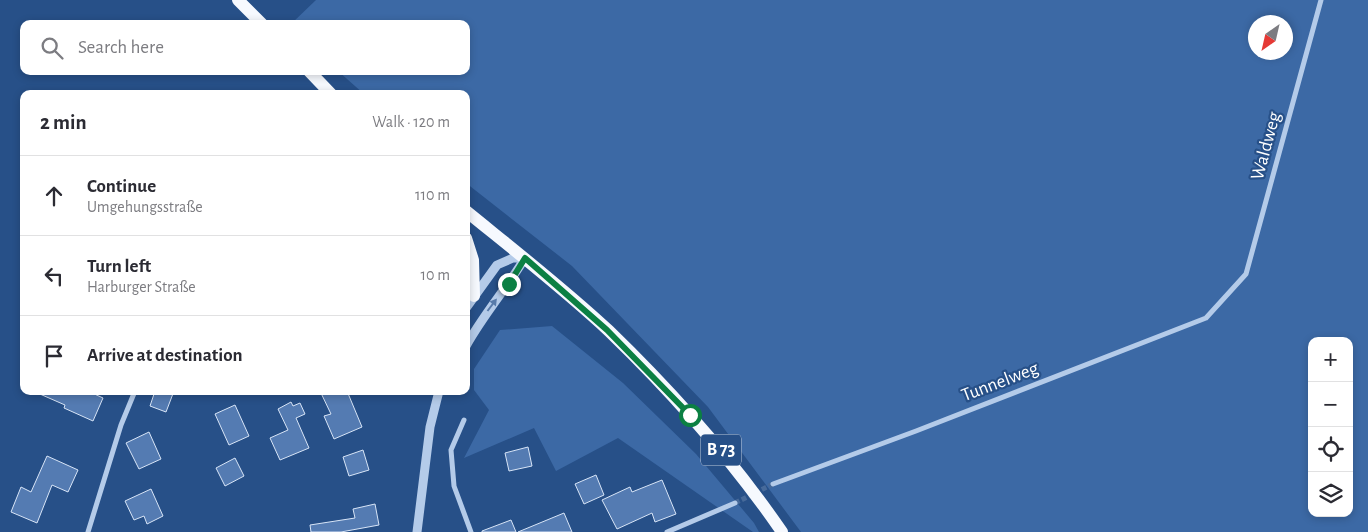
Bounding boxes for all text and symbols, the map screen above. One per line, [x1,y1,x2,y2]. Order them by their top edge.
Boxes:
north arrow [1248,15,1293,60]
search box [20,20,470,75]
icon: search [38,34,66,62]
text: Search here [78,38,164,57]
street label: Waldweg [1248,109,1284,182]
text: 2 min [40,112,87,133]
text: Walk · 120 m [372,114,450,130]
text: Continue [87,177,156,196]
icon: ahead [40,182,68,210]
text: 110 m [415,187,450,203]
text: Umgehungsstraße [87,199,203,215]
text: Turn left [87,257,151,276]
icon: left [40,262,68,290]
text: 10 m [421,267,450,283]
route end [498,273,521,296]
text: Harburger Straße [87,279,196,295]
one-way arrow [487,299,498,312]
map controls [1308,337,1353,517]
button: + [1308,337,1353,382]
icon: arrive [40,342,68,370]
text: Arrive at destination [87,346,243,365]
street label: Tunnelweg [959,358,1042,405]
button: − [1308,382,1353,427]
route start [679,404,702,427]
button: locate [1308,427,1353,472]
road number: B 73 [701,434,741,466]
button: layers [1308,472,1353,517]

